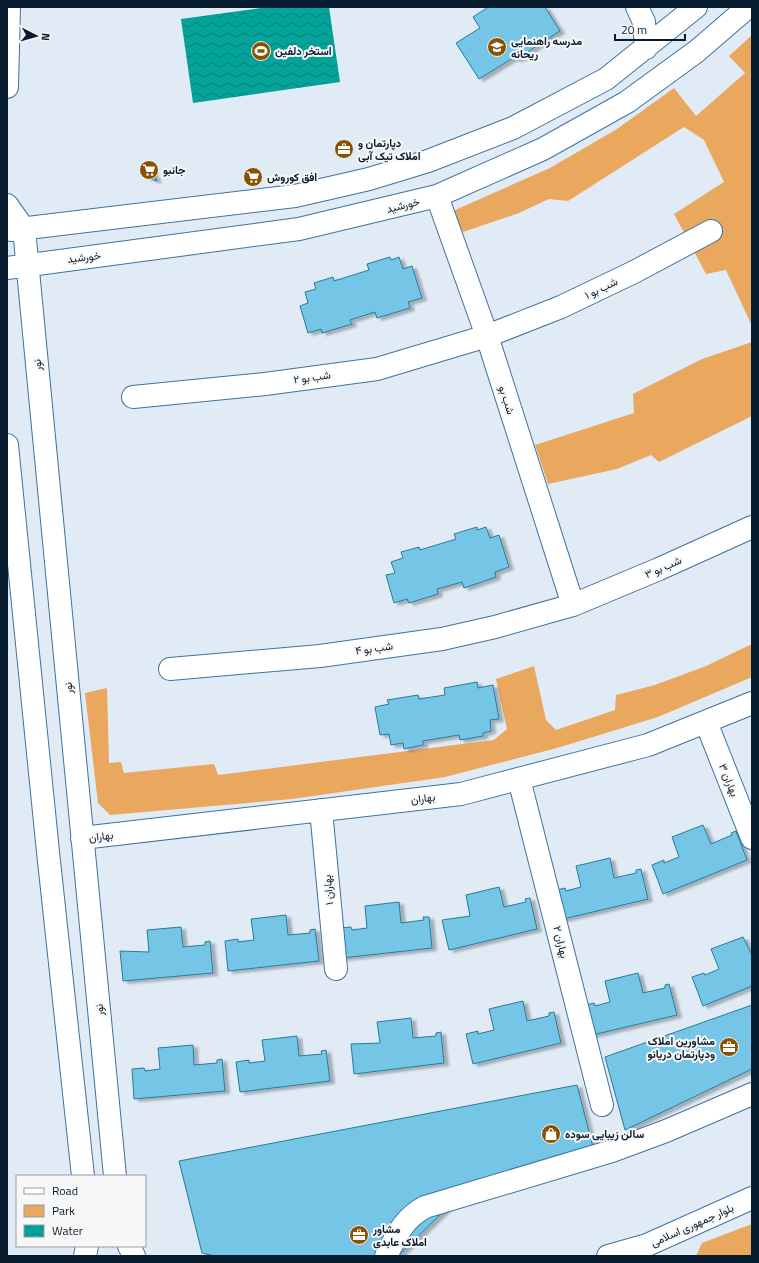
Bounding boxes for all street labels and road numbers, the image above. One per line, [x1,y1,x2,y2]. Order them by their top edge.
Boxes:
street label: خورشید [385,193,421,217]
street label: خورشید [66,247,102,267]
street label: شب بو ۱ [582,273,621,303]
street label: نور [29,358,46,373]
street label: شب بو ۲ [292,366,332,388]
street label: شب بو [495,384,519,417]
street label: شب بو ۳ [642,552,684,582]
street label: شب بو ۴ [354,637,394,659]
street label: نور [60,681,77,696]
street label: بهاران ۳ [715,761,743,799]
street label: بهاران [410,789,436,807]
street label: بهاران [88,827,114,845]
street label: بهاران ۱ [319,874,337,906]
street label: بهاران ۲ [549,924,573,960]
street label: نور [90,1003,108,1018]
street label: بلوار جمهوری اسلامی [648,1200,736,1250]

